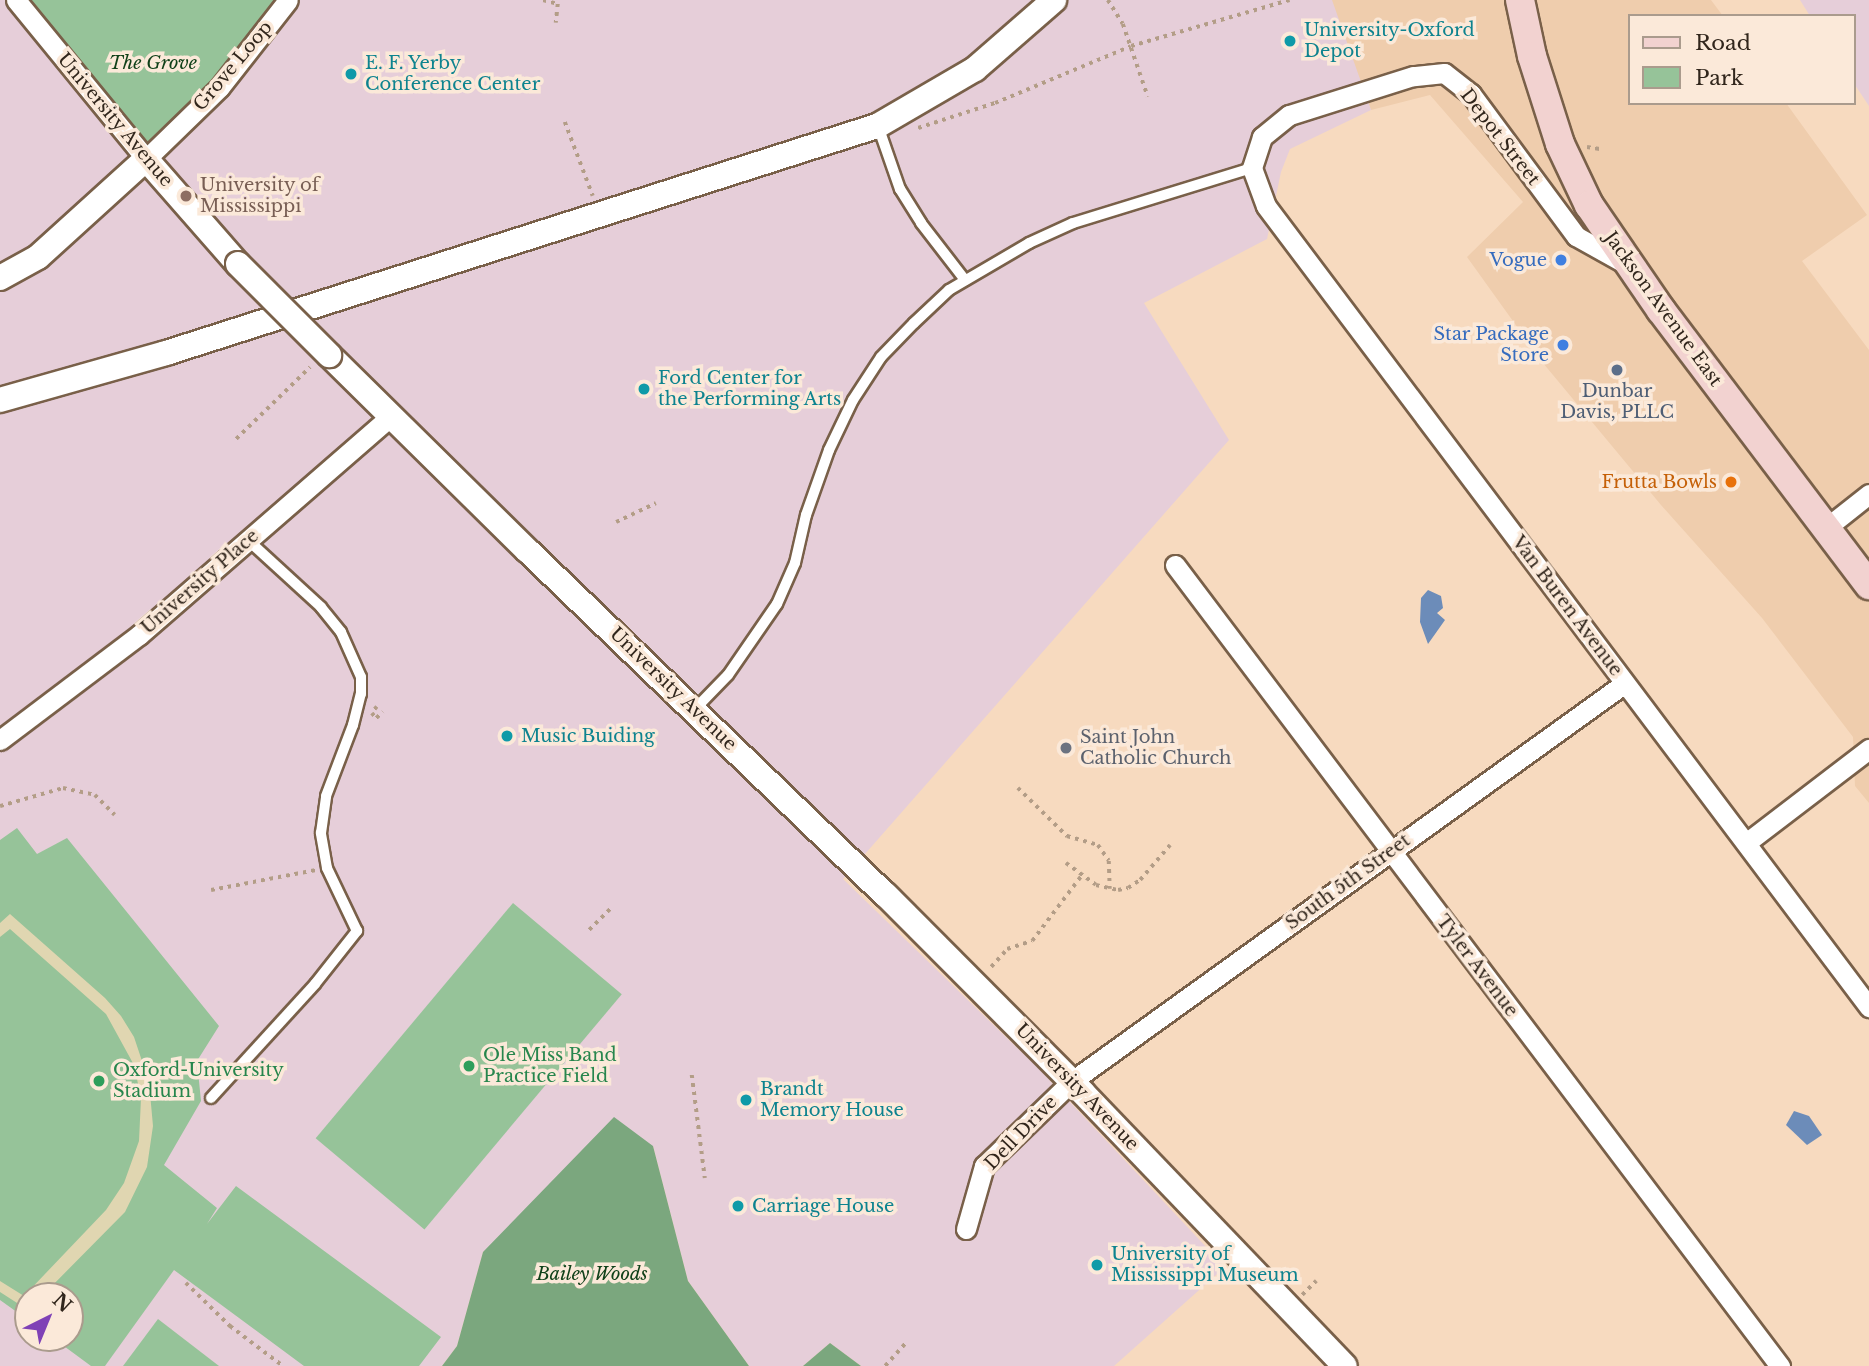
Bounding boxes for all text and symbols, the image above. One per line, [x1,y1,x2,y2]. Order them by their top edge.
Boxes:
legend [1628,14,1855,105]
street label: Grove Loop [189,17,277,115]
place label: University-Oxford Depot [1304,20,1475,62]
text: Road [1695,30,1751,56]
marker: University-Oxford Depot [1282,33,1298,49]
street label: University Avenue [52,48,178,192]
park label: The Grove [109,52,197,74]
place label: E. F. Yerby Conference Center [365,53,540,96]
text: Park [1695,65,1744,91]
marker: E. F. Yerby Conference Center [343,66,359,82]
street label: Depot Street [1456,85,1544,189]
place label: University of Mississippi [200,175,320,218]
marker: University of Mississippi [178,188,194,204]
street label: Jackson Avenue East [1599,227,1727,391]
place label: Vogue [1489,249,1547,271]
marker: Vogue [1553,252,1569,268]
place label: Star Package Store [1433,324,1549,366]
marker: Star Package Store [1555,337,1571,353]
marker: Dunbar Davis, PLLC [1609,362,1625,378]
place label: Ford Center for the Performing Arts [658,368,842,410]
marker: Ford Center for the Performing Arts [636,381,652,397]
place label: Dunbar Davis, PLLC [1560,381,1674,424]
place label: Frutta Bowls [1601,471,1717,493]
marker: Frutta Bowls [1723,474,1739,490]
street label: University Place [137,525,263,639]
street label: Van Buren Avenue [1507,531,1627,681]
street label: University Avenue [605,622,741,756]
place label: Music Buiding [521,725,655,747]
place label: Saint John Catholic Church [1080,727,1231,770]
marker: Music Buiding [499,728,515,744]
marker: Saint John Catholic Church [1058,740,1074,756]
street label: South 5th Street [1282,830,1414,934]
street label: Tyler Avenue [1431,910,1523,1022]
street label: University Avenue [1010,1019,1144,1155]
place label: Ole Miss Band Practice Field [483,1045,617,1088]
marker: Ole Miss Band Practice Field [461,1058,477,1074]
place label: Oxford-University Stadium [113,1060,284,1102]
marker: Oxford-University Stadium [91,1073,107,1089]
place label: Brandt Memory House [760,1079,904,1122]
street label: Dell Drive [980,1091,1062,1175]
marker: Brandt Memory House [738,1092,754,1108]
place label: Carriage House [752,1195,894,1217]
marker: Carriage House [730,1198,746,1214]
place label: University of Mississippi Museum [1111,1244,1299,1286]
marker: University of Mississippi Museum [1089,1257,1105,1273]
park label: Bailey Woods [536,1263,648,1285]
north arrow [14,1282,84,1352]
text: N [48,1288,77,1317]

